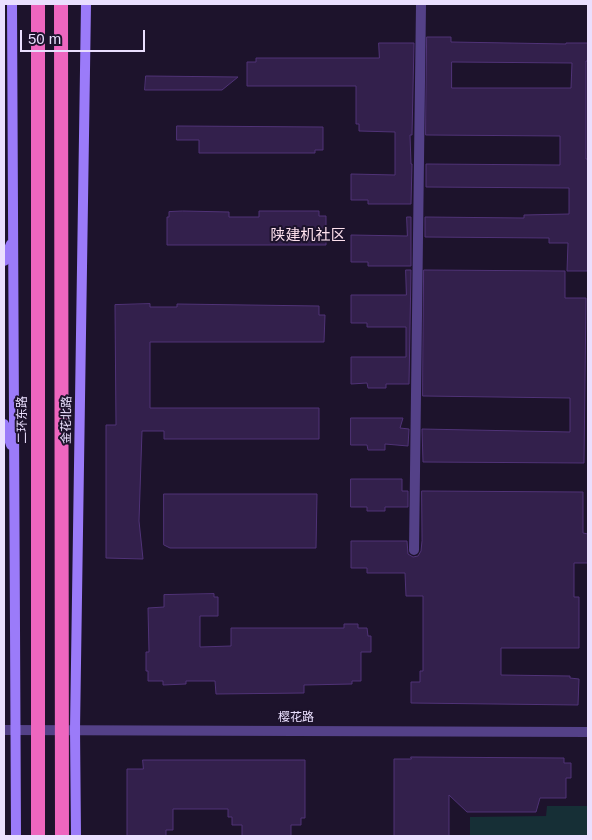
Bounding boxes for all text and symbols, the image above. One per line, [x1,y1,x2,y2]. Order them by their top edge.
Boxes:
scale bar [22,20,148,52]
text: 50 m [28,30,61,47]
district label: 陕建机社区 [271,227,345,245]
street label: 二环东路 [16,396,30,444]
street label: 金花北路 [59,396,75,444]
street label: 樱花路 [278,711,314,725]

